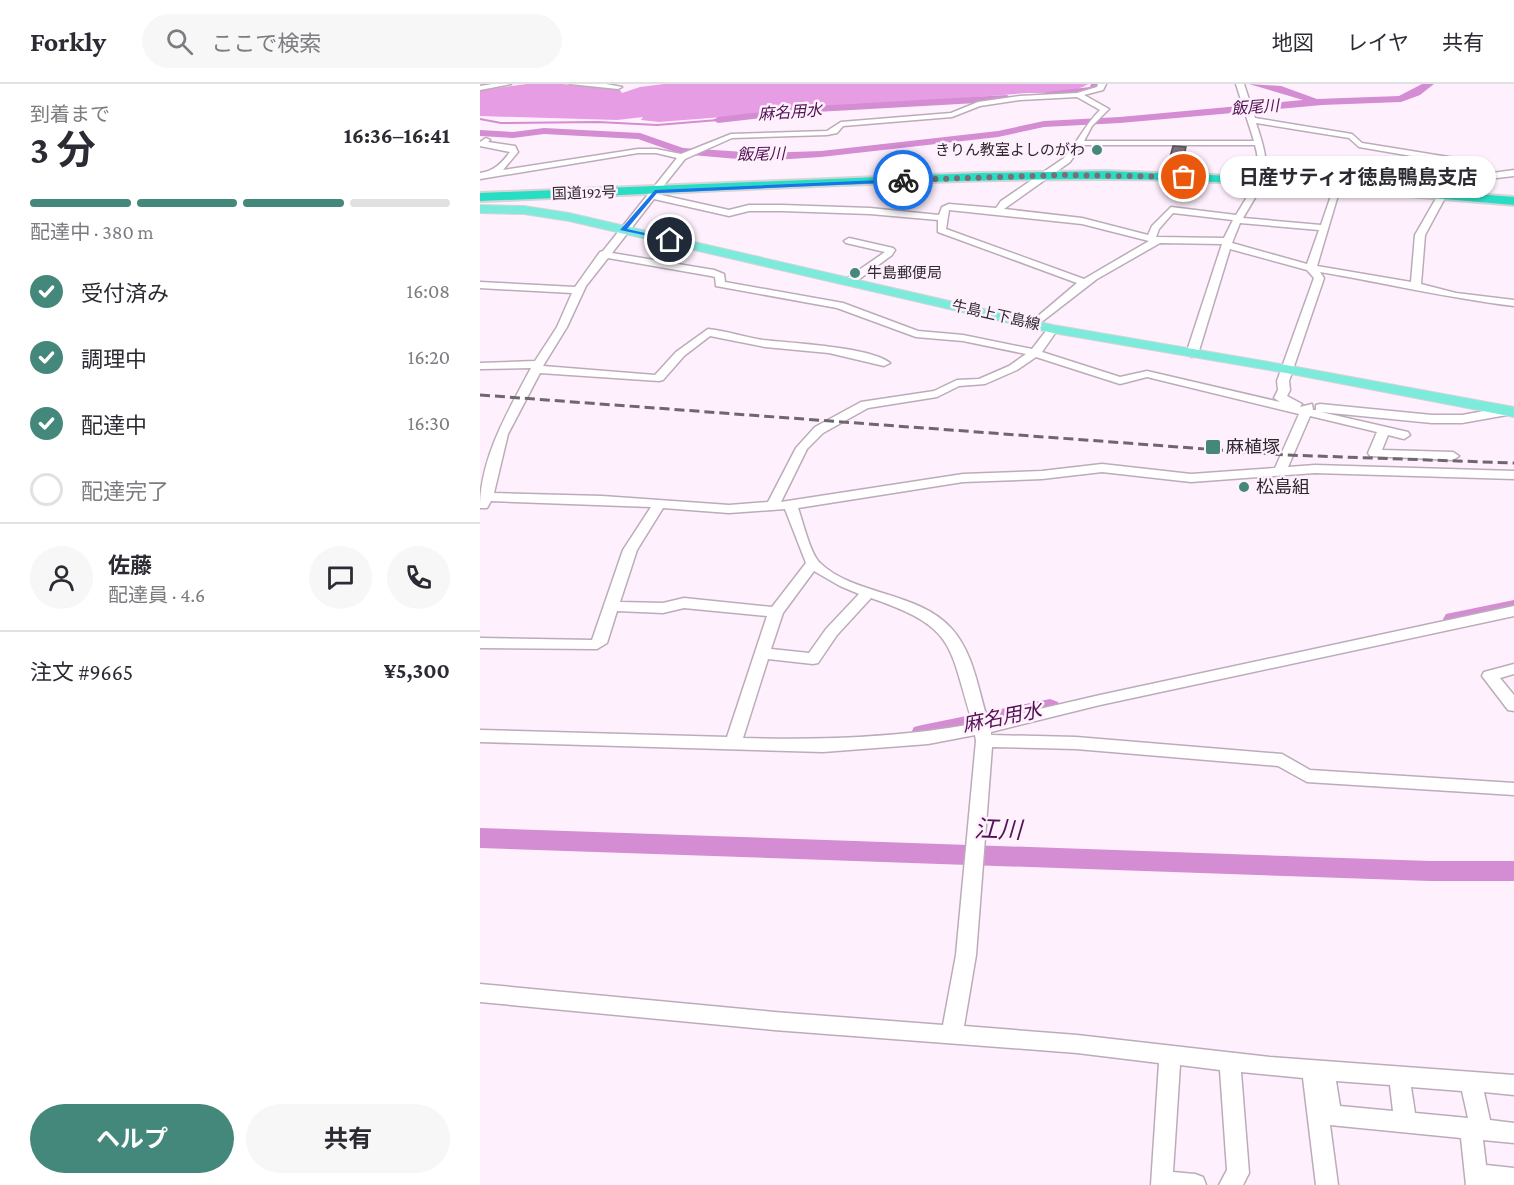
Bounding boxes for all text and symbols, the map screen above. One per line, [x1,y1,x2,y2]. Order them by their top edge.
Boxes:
search box [142,14,562,68]
icon: search [163,25,196,58]
text: Forkly [30,26,106,57]
text: ここで検索 [211,31,321,56]
text: 地図 [1272,31,1314,55]
text: レイヤ [1347,31,1409,55]
text: 共有 [1442,31,1484,55]
water label: 飯尾川 [1230,97,1282,117]
water label: 麻名用水 [757,101,825,123]
text: 到着まで [30,103,110,125]
text: 16:36–16:41 [344,123,450,148]
text: 3 分 [30,128,96,171]
place label: きりん教室よしのがわ [935,142,1085,158]
marker: きりん教室よしのがわ [1090,143,1104,157]
water label: 飯尾川 [737,145,787,163]
courier [873,150,933,210]
pin [1158,151,1209,202]
callout: 日産サティオ徳島鴨島支店 [1220,156,1496,198]
icon: bag [1167,160,1200,193]
icon: bike [887,164,920,197]
text: 日産サティオ徳島鴨島支店 [1239,166,1477,188]
street label: 国道192号 [551,184,617,202]
pin [644,214,695,265]
text: 配達中 · 380 m [30,221,154,243]
icon: home [653,223,686,256]
place label: 牛島郵便局 [867,265,942,281]
marker: 牛島郵便局 [848,266,862,280]
icon: check [30,275,63,308]
text: 16:08 [407,280,450,302]
text: 受付済み [81,281,169,306]
street label: 牛島上下島線 [950,297,1042,333]
icon: check [30,341,63,374]
text: 16:20 [408,346,450,368]
text: 調理中 [81,347,147,372]
icon: check [30,407,63,440]
text: 16:30 [408,412,450,434]
text: 配達中 [81,413,147,438]
place label: 麻植塚 [1226,437,1280,457]
marker: 麻植塚 [1204,438,1222,456]
place label: 松島組 [1256,477,1310,497]
text: 配達完了 [81,479,169,504]
marker: 松島組 [1237,480,1251,494]
button: person [30,546,93,609]
button: chat [309,546,372,609]
button: phone [387,546,450,609]
text: 佐藤 [108,553,152,578]
text: 配達員 · 4.6 [108,584,205,606]
text: ¥5,300 [384,658,450,683]
text: 注文 #9665 [30,660,133,685]
water label: 麻名用水 [961,698,1045,735]
water label: 江川 [974,815,1025,843]
button: ヘルプ [30,1104,234,1173]
button: 共有 [246,1104,450,1173]

